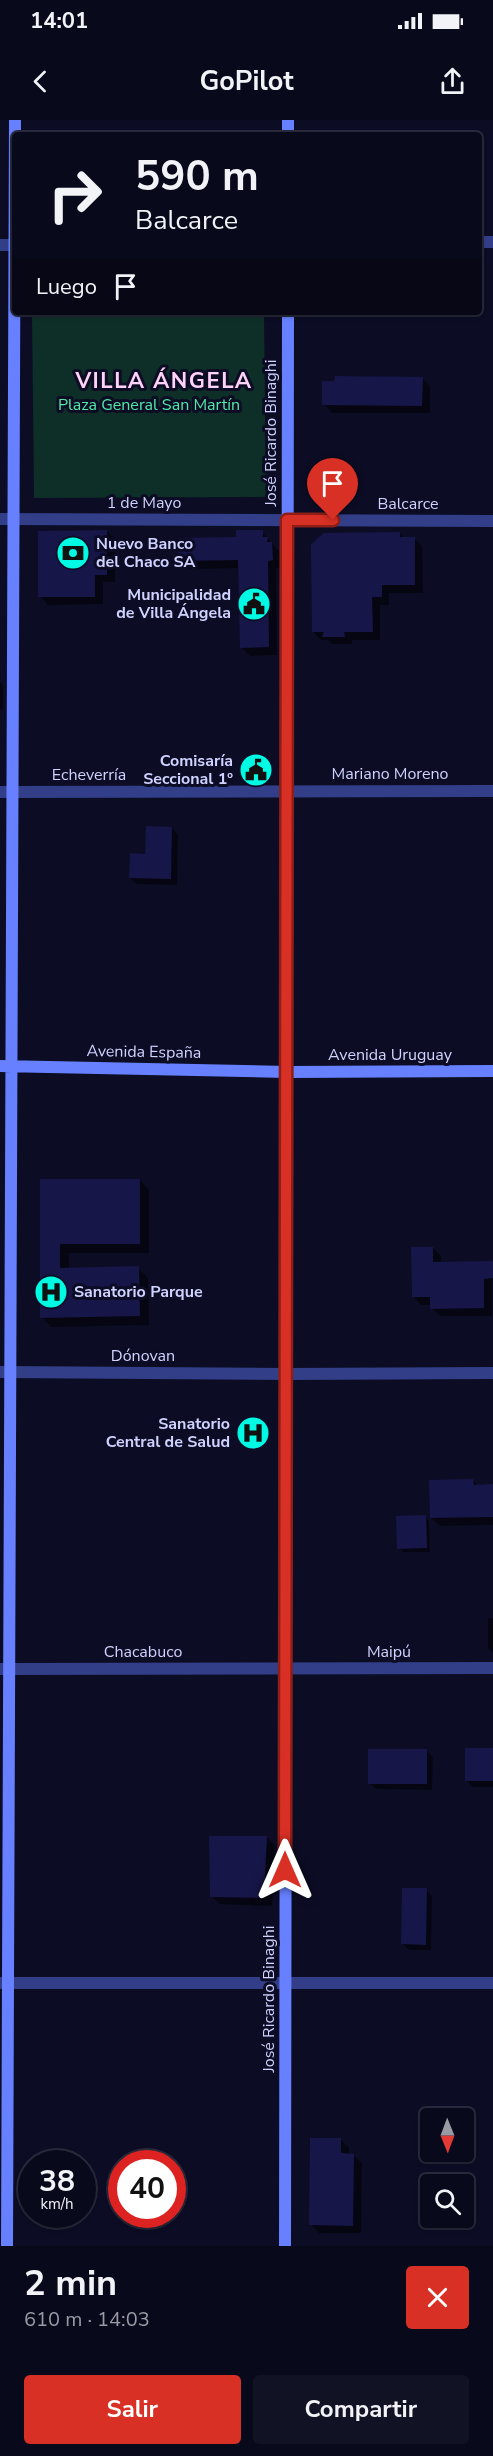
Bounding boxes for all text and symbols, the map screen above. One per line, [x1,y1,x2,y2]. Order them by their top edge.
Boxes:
text: 14:01 [30,6,88,36]
text: GoPilot [199,63,294,100]
icon: back [24,65,57,98]
icon: share [436,65,469,98]
text: 590 m [135,148,259,205]
icon: right [36,156,114,234]
text: Balcarce [135,202,238,239]
icon: arrive [109,270,142,303]
text: Luego [36,272,97,302]
street label: José Ricardo Binaghi [260,360,282,507]
district label: VILLA ÁNGELA [74,366,253,396]
park label: Plaza General San Martín [58,394,240,416]
pin [307,458,358,520]
icon: arrive [316,467,349,500]
street label: 1 de Mayo [107,492,181,514]
street label: Balcarce [377,493,439,515]
place label: Nuevo Banco del Chaco SA [96,533,196,573]
bank icon: Nuevo Banco del Chaco SA [55,535,91,571]
place label: Municipalidad de Villa Ángela [116,584,231,624]
public building icon: Municipalidad de Villa Ángela [236,586,272,622]
place label: Comisaría Seccional 1º [143,750,233,790]
public building icon: Comisaría Seccional 1º [238,752,274,788]
street label: Mariano Moreno [332,763,449,785]
street label: Echeverría [52,764,126,786]
street label: Avenida España [86,1040,202,1064]
street label: Avenida Uruguay [328,1044,453,1066]
hospital icon: Sanatorio Parque [33,1274,69,1310]
place label: Sanatorio Parque [74,1281,203,1303]
street label: Dónovan [111,1345,175,1367]
place label: Sanatorio Central de Salud [106,1413,230,1453]
hospital icon: Sanatorio Central de Salud [235,1415,271,1451]
street label: Chacabuco [104,1641,182,1663]
street label: Maipú [367,1641,411,1663]
position arrow [253,1838,317,1902]
street label: José Ricardo Binaghi [258,1926,280,2073]
north arrow [420,2108,474,2162]
map controls [420,2108,474,2228]
speed limit sign: 40 [108,2150,186,2228]
text: 38 [39,2161,75,2202]
button: search [420,2174,474,2228]
text: km/h [40,2194,74,2214]
text: 2 min [24,2259,117,2308]
button: close [406,2266,469,2329]
text: 610 m · 14:03 [24,2306,150,2333]
button: Salir [24,2375,241,2444]
button: Compartir [253,2375,469,2444]

